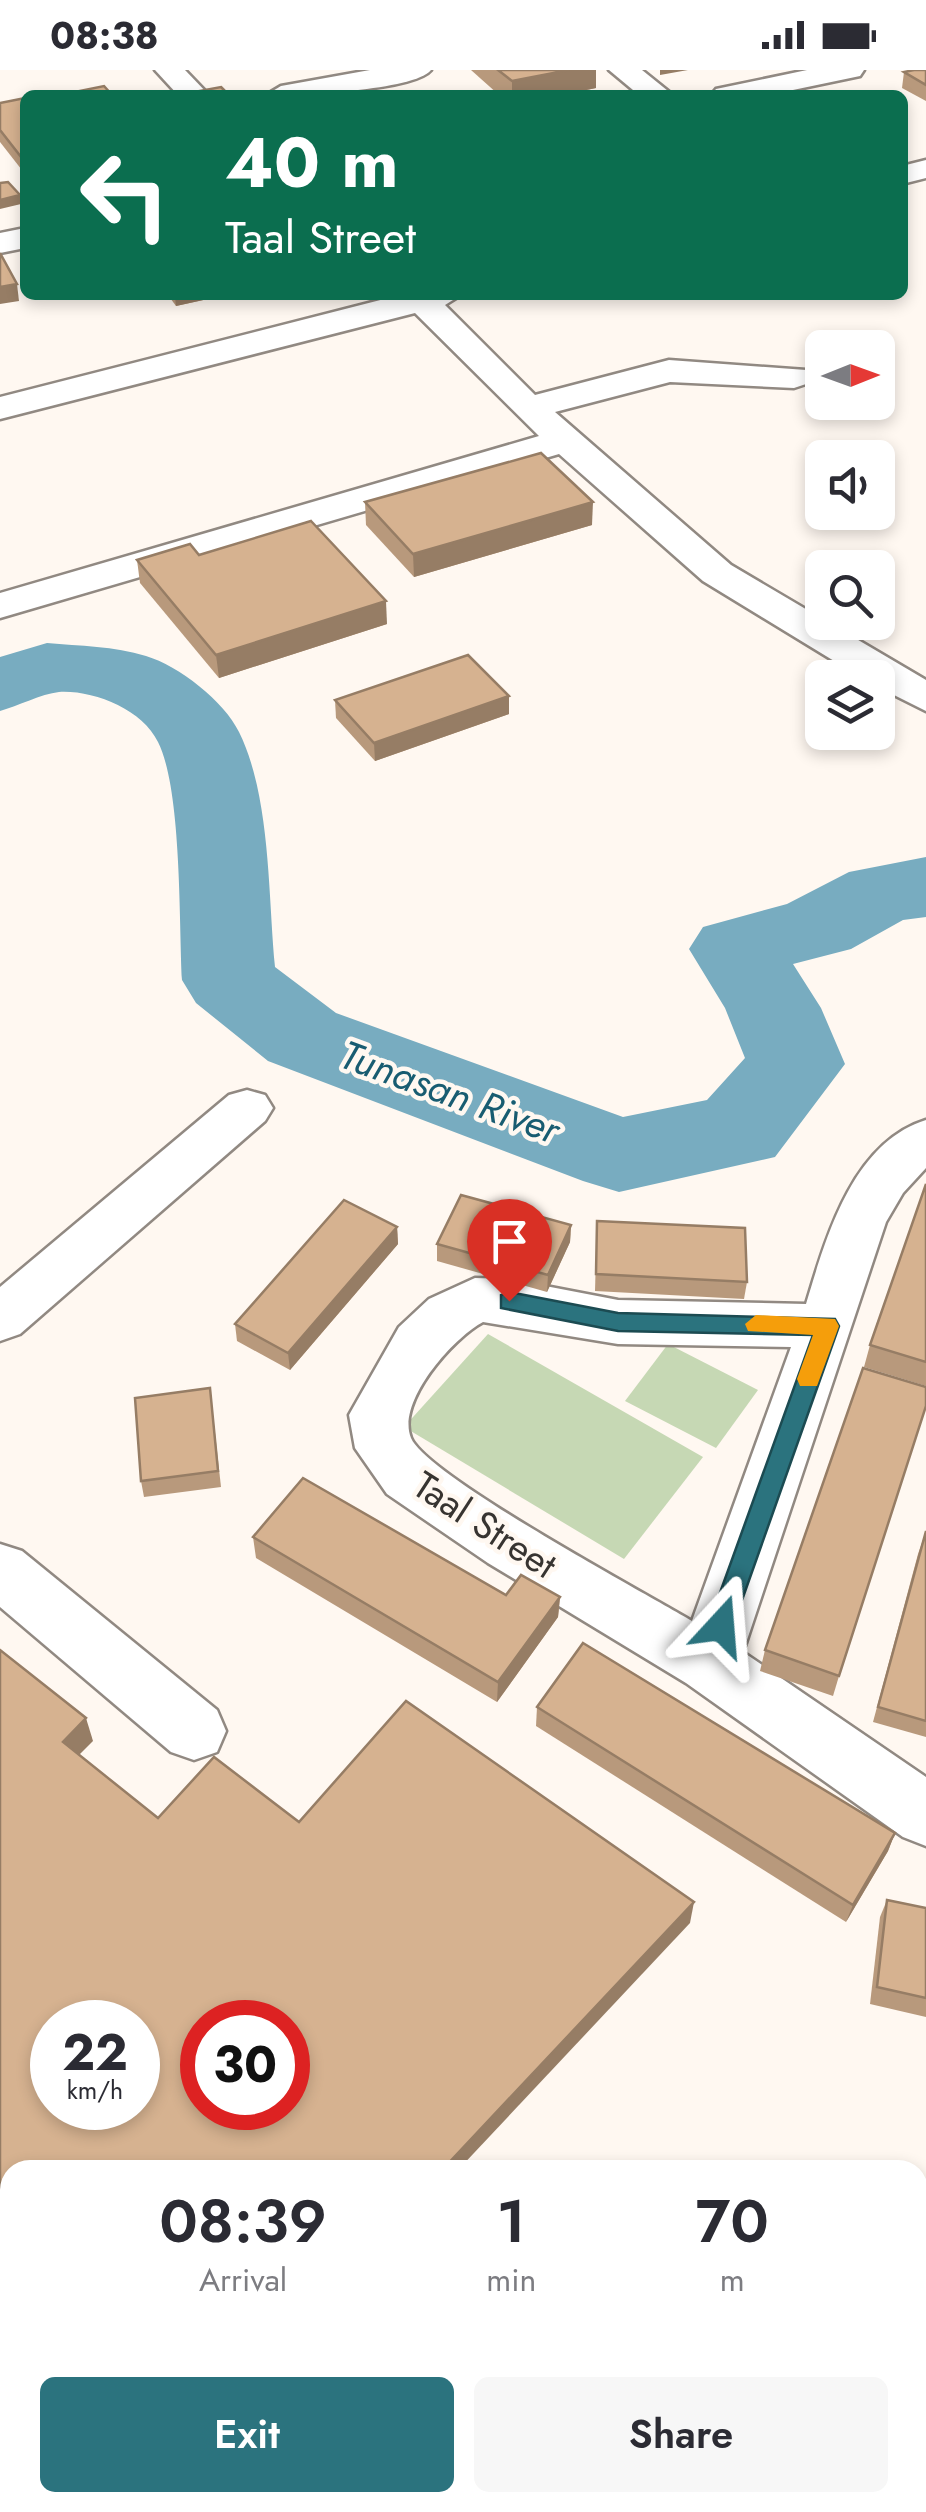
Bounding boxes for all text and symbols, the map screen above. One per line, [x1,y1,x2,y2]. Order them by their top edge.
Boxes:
text: 08:38 [50,8,159,63]
text: 40 m [225,112,399,213]
icon: left [60,130,190,260]
text: Taal Street [225,205,416,270]
north arrow [805,330,895,420]
map controls [805,330,895,750]
button: sound [805,440,895,530]
button: search [805,550,895,640]
button: layers [805,660,895,750]
water label: Tunasan River [332,1026,570,1159]
pin [467,1199,552,1302]
icon: arrive [482,1214,537,1269]
street label: Taal Street [403,1458,568,1592]
position arrow [669,1574,773,1678]
speed limit sign: 30 [180,2000,310,2130]
text: 22 [62,2016,128,2089]
text: km/h [67,2072,123,2108]
text: 08:39 [159,2178,327,2265]
text: 1 [497,2178,526,2265]
text: 70 [695,2178,769,2265]
text: Arrival [199,2257,287,2303]
text: min [486,2257,536,2303]
text: m [720,2257,745,2303]
button: Exit [40,2377,454,2492]
button: Share [474,2377,888,2492]

